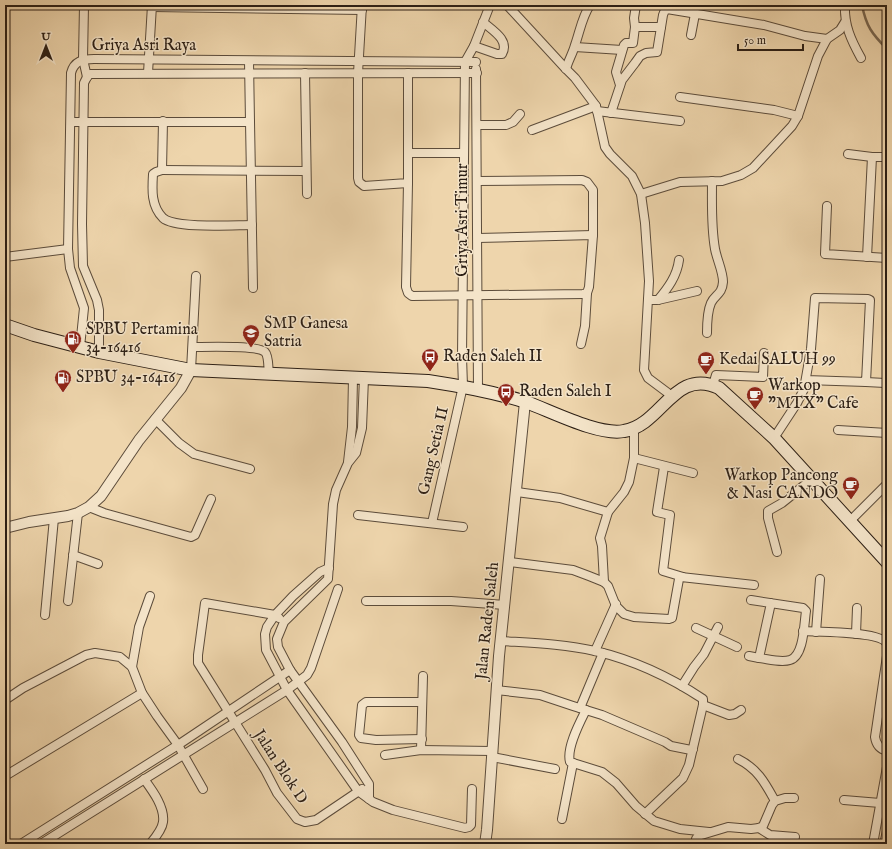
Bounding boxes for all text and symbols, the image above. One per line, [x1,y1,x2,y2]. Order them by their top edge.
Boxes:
north arrow [26,26,66,66]
scale bar [738,26,803,52]
text: U [40,30,51,44]
text: 50 m [744,33,766,48]
street label: Griya Asri Raya [92,36,196,56]
street label: Griya Asri Timur [453,163,473,277]
place label: SMP Ganesa Satria [264,314,348,352]
place label: SPBU Pertamina 34-16416 [86,320,198,358]
school or university icon: SMP Ganesa Satria [241,323,261,348]
fuel station icon: SPBU Pertamina 34-16416 [63,329,83,354]
bus stop icon: Raden Saleh II [420,347,440,372]
place label: Raden Saleh II [443,347,543,367]
cafe icon: Kedai SALUH 99 [696,350,716,375]
place label: Kedai SALUH 99 [719,350,836,370]
fuel station icon: SPBU 34-16416 [53,368,73,393]
place label: SPBU 34-16416 [76,368,176,388]
place label: Warkop "MTX" Cafe [768,376,859,414]
bus stop icon: Raden Saleh I [496,382,516,407]
place label: Raden Saleh I [519,382,612,402]
cafe icon: Warkop "MTX" Cafe [745,385,765,410]
street label: Gang Setia II [414,405,454,497]
place label: Warkop Pancong & Nasi CANDO [725,466,838,504]
cafe icon: Warkop Pancong & Nasi CANDO [841,475,861,500]
street label: Jalan Raden Saleh [472,561,504,683]
street label: Jalan Blok D [247,724,312,808]

